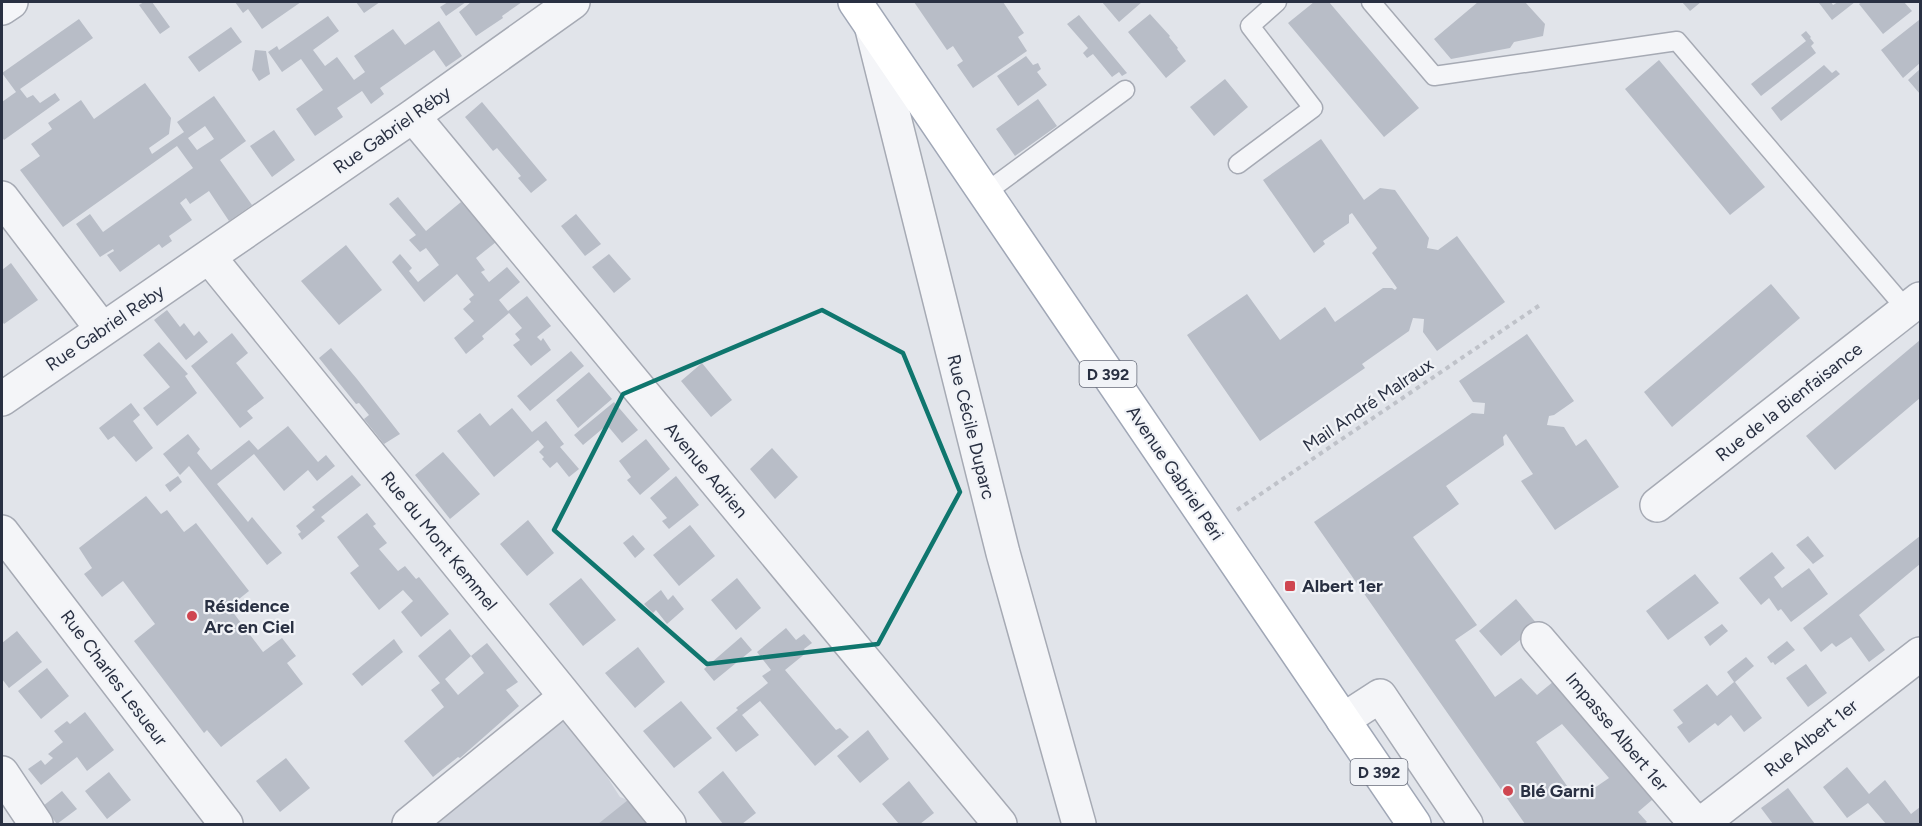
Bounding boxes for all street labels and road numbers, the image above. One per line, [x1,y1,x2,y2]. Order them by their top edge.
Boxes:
street label: Rue Gabriel Réby [329,81,455,179]
street label: Rue Gabriel Reby [41,280,169,376]
street label: Rue de la Bienfaisance [1711,338,1867,466]
street label: Rue Cécile Duparc [942,352,1000,502]
street label: Mail André Malraux [1299,353,1438,457]
road number: D 392 [1080,361,1136,387]
street label: Avenue Gabriel Péri [1122,402,1228,544]
street label: Avenue Adrien [660,418,752,522]
street label: Rue du Mont Kemmel [376,467,502,615]
street label: Rue Charles Lesueur [56,606,172,750]
street label: Impasse Albert 1er [1561,668,1673,796]
street label: Rue Albert 1er [1760,695,1862,781]
road number: D 392 [1350,759,1408,785]

